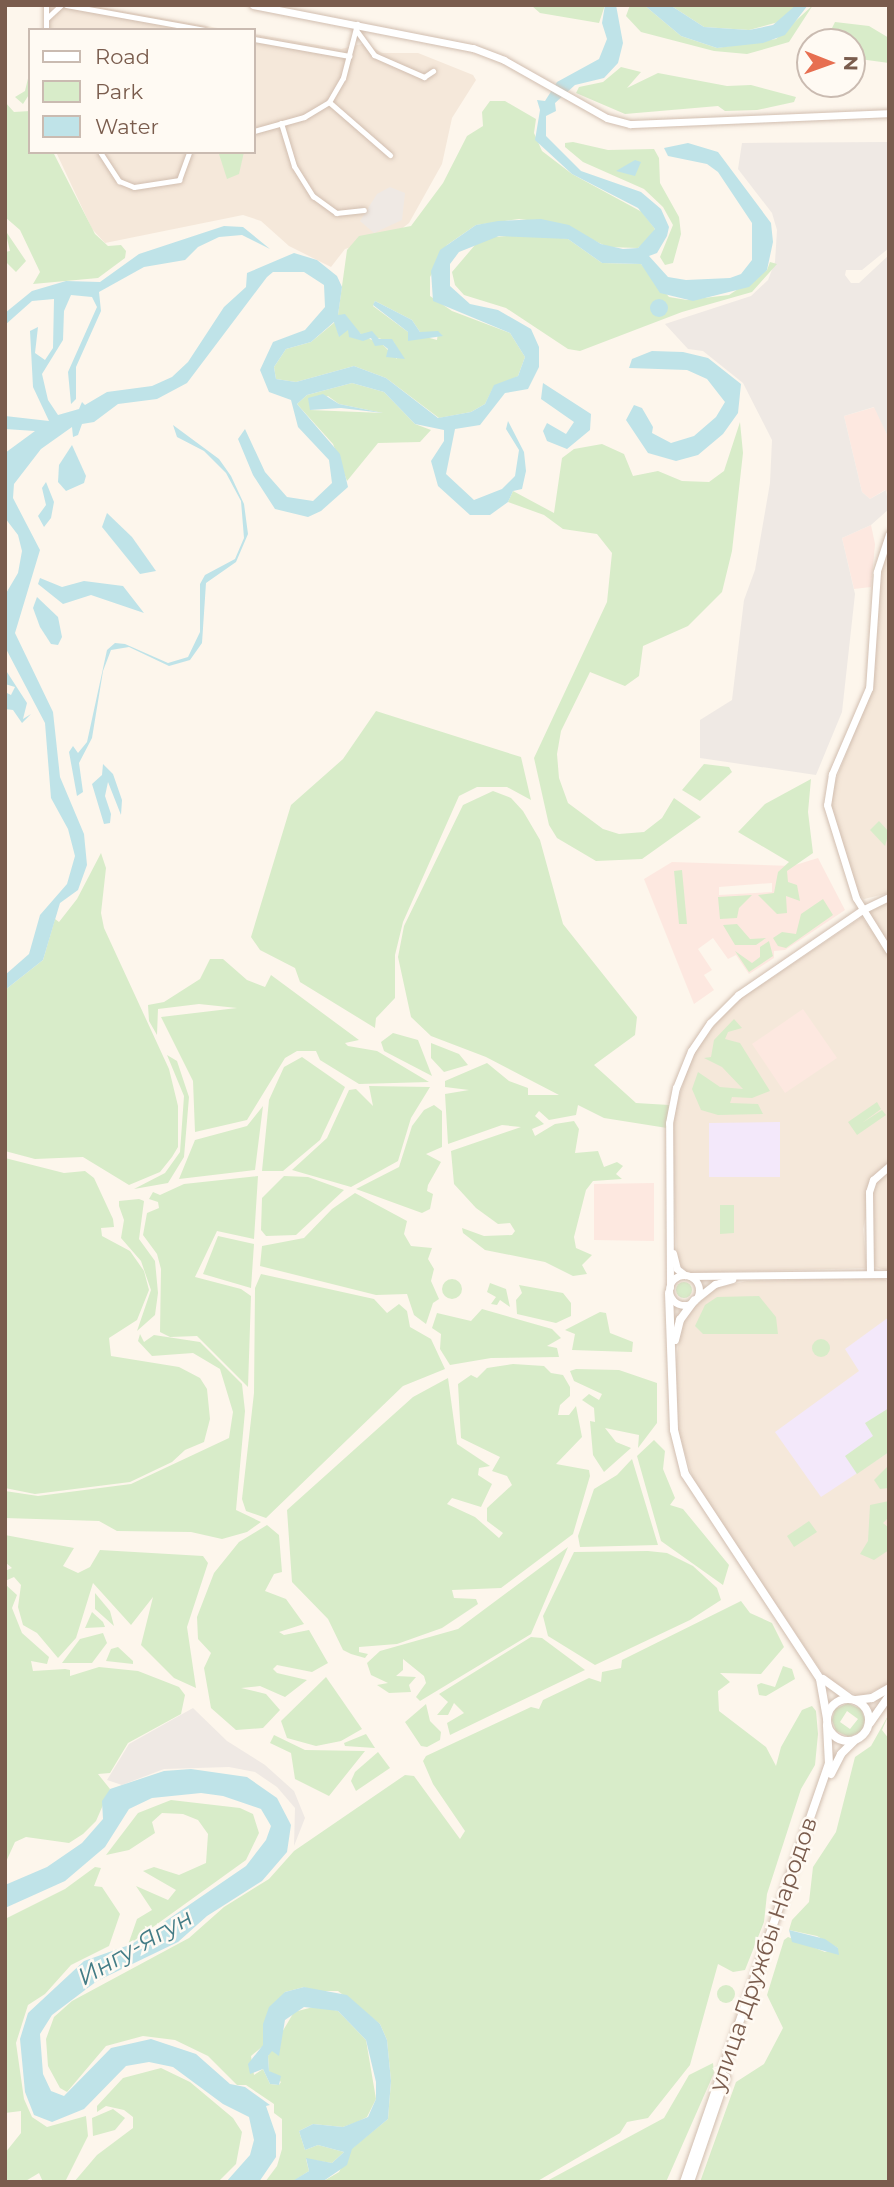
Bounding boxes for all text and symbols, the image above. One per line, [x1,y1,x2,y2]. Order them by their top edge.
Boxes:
legend [28,28,256,154]
north arrow [796,28,866,98]
text: Road [95,44,150,69]
text: N [839,55,862,71]
text: Park [95,79,143,104]
text: Water [95,114,159,139]
street label: улица Дружбы Народов [703,1813,823,2095]
water label: Ингу-Ягун [72,1903,198,1991]

